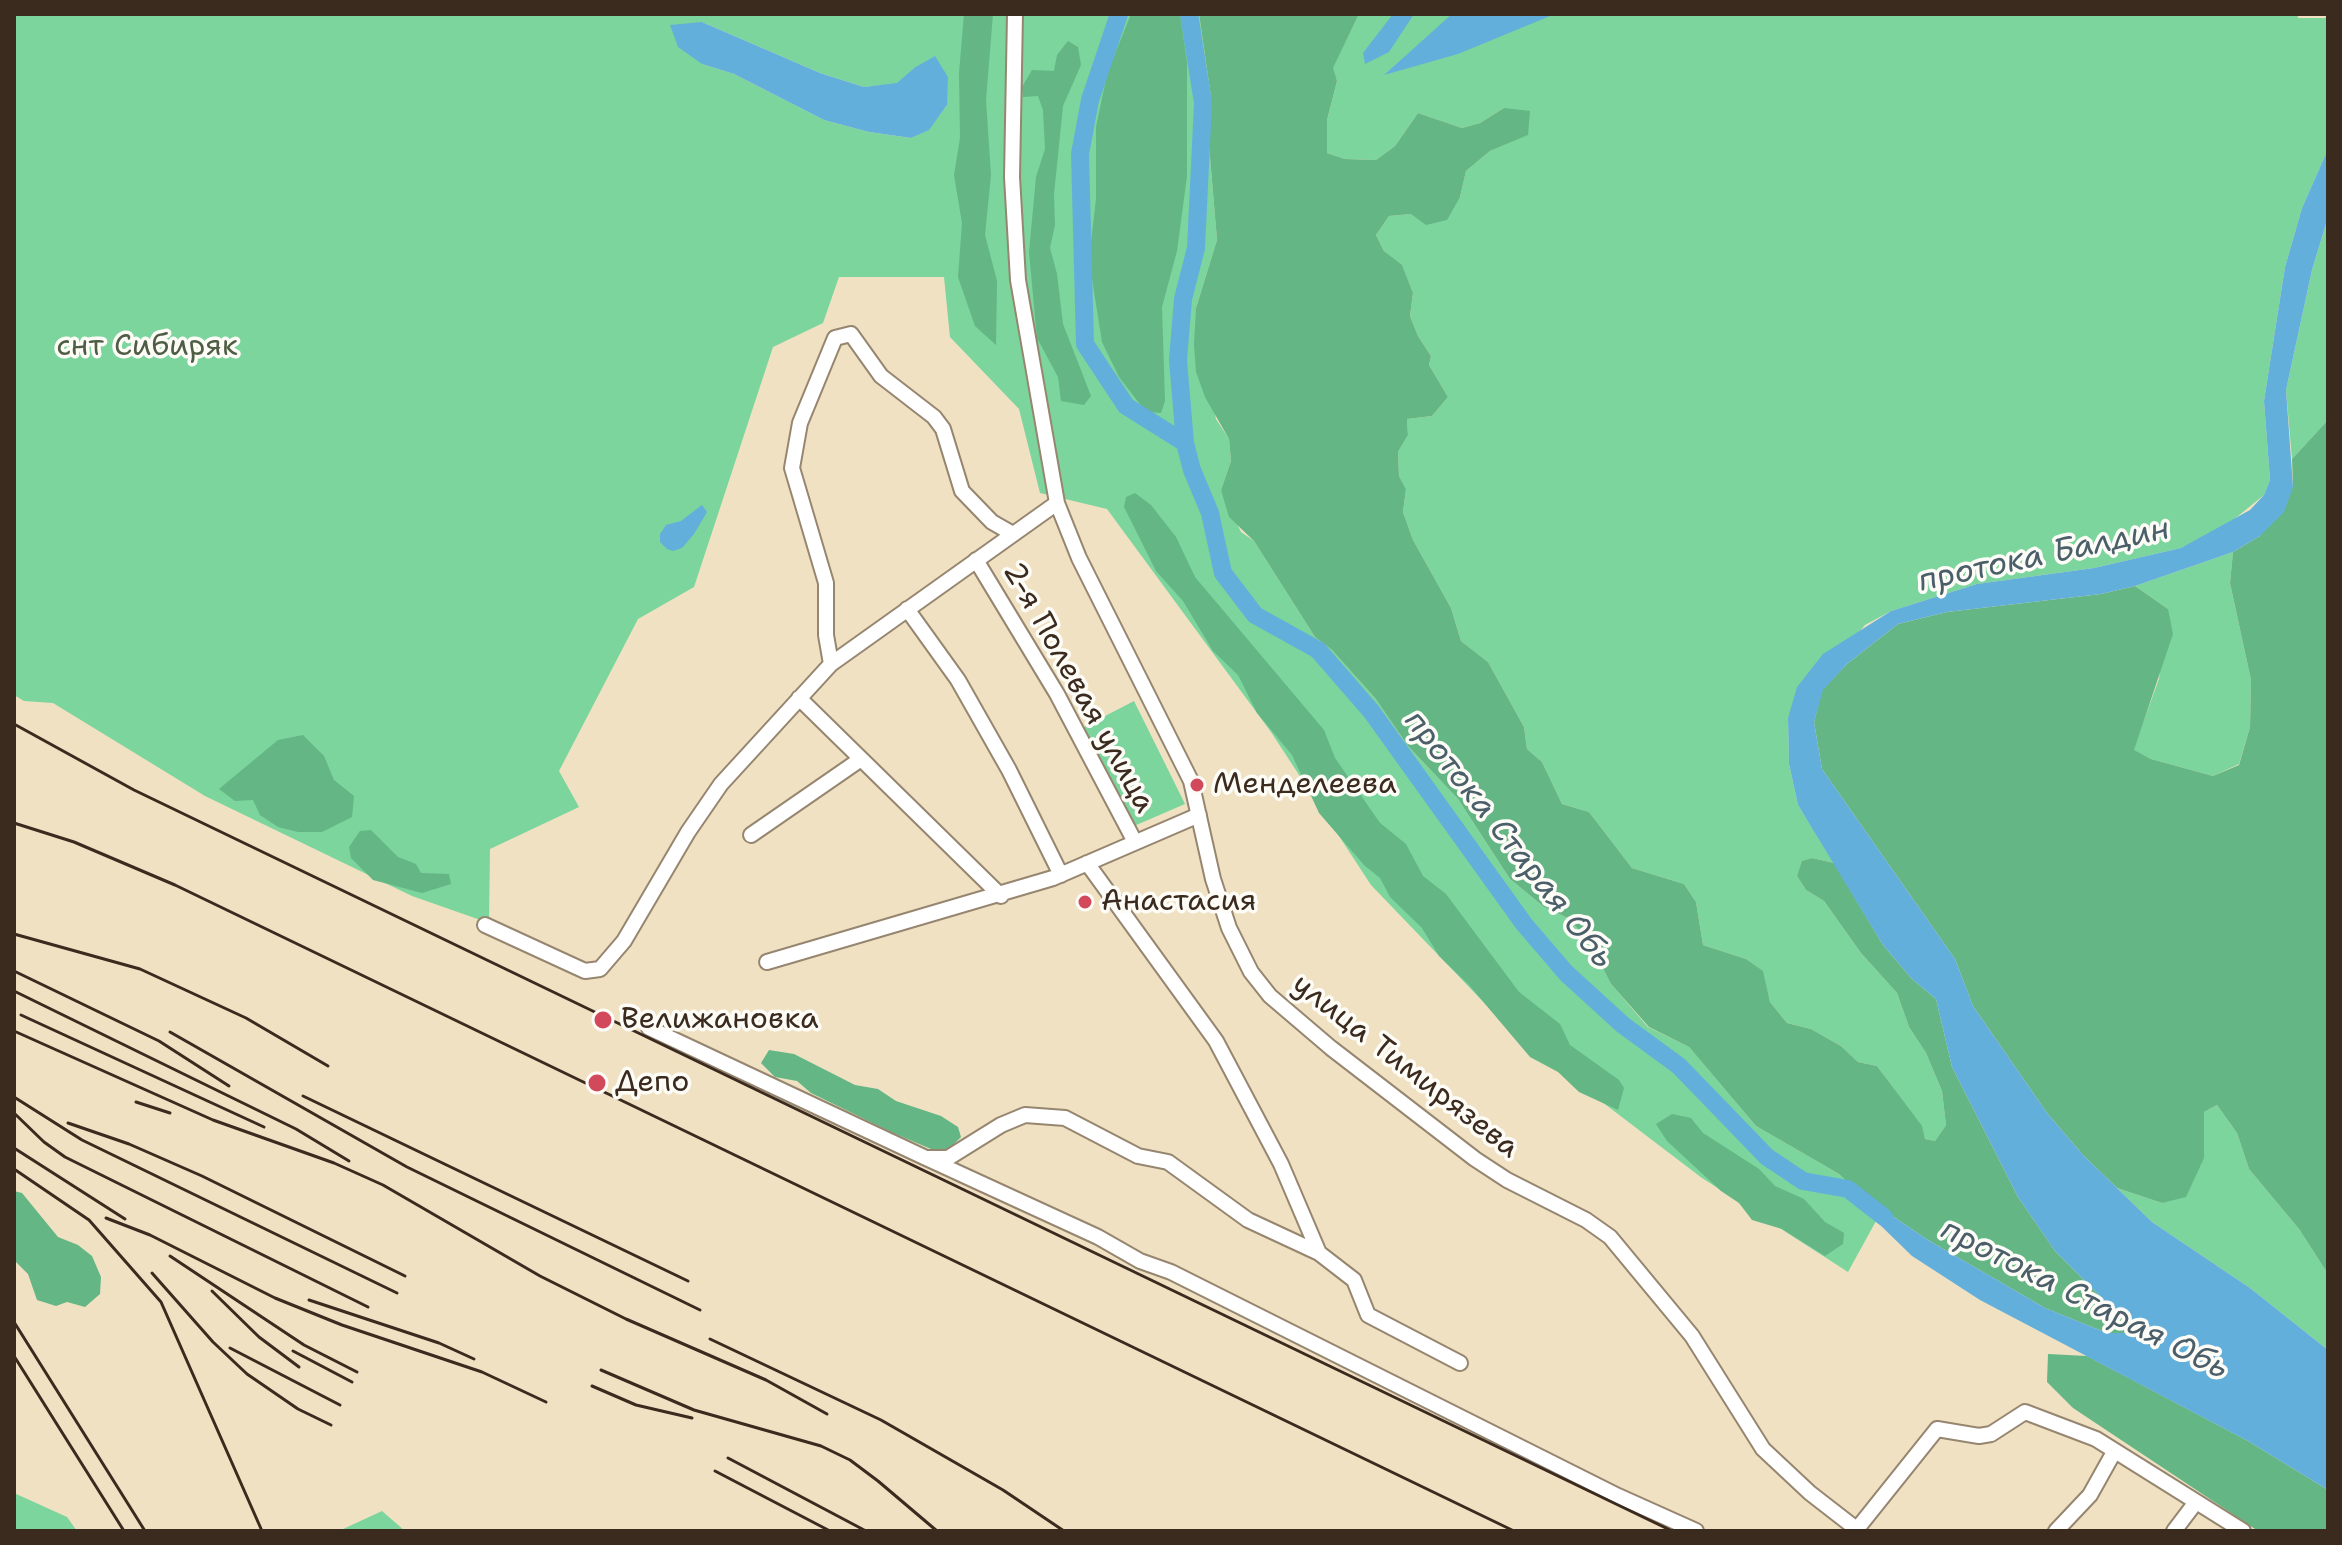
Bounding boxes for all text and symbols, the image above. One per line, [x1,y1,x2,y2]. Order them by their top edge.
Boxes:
park label: снт Сибиряк [56,329,238,365]
water label: протока Балдин [1915,511,2173,601]
street label: 2-я Полевая улица [994,556,1162,820]
water label: протока Старая Обь [1395,703,1621,977]
place label: Менделеева [1213,767,1397,803]
marker: Менделеева [1188,776,1206,794]
place label: Анастасия [1101,884,1256,920]
marker: Анастасия [1076,893,1094,911]
street label: улица Тимирязева [1284,967,1526,1167]
place label: Велижановка [621,1002,819,1038]
marker: Велижановка [592,1009,614,1031]
place label: Депо [615,1065,689,1101]
marker: Депо [586,1072,608,1094]
water label: протока Старая Обь [1934,1211,2234,1389]

